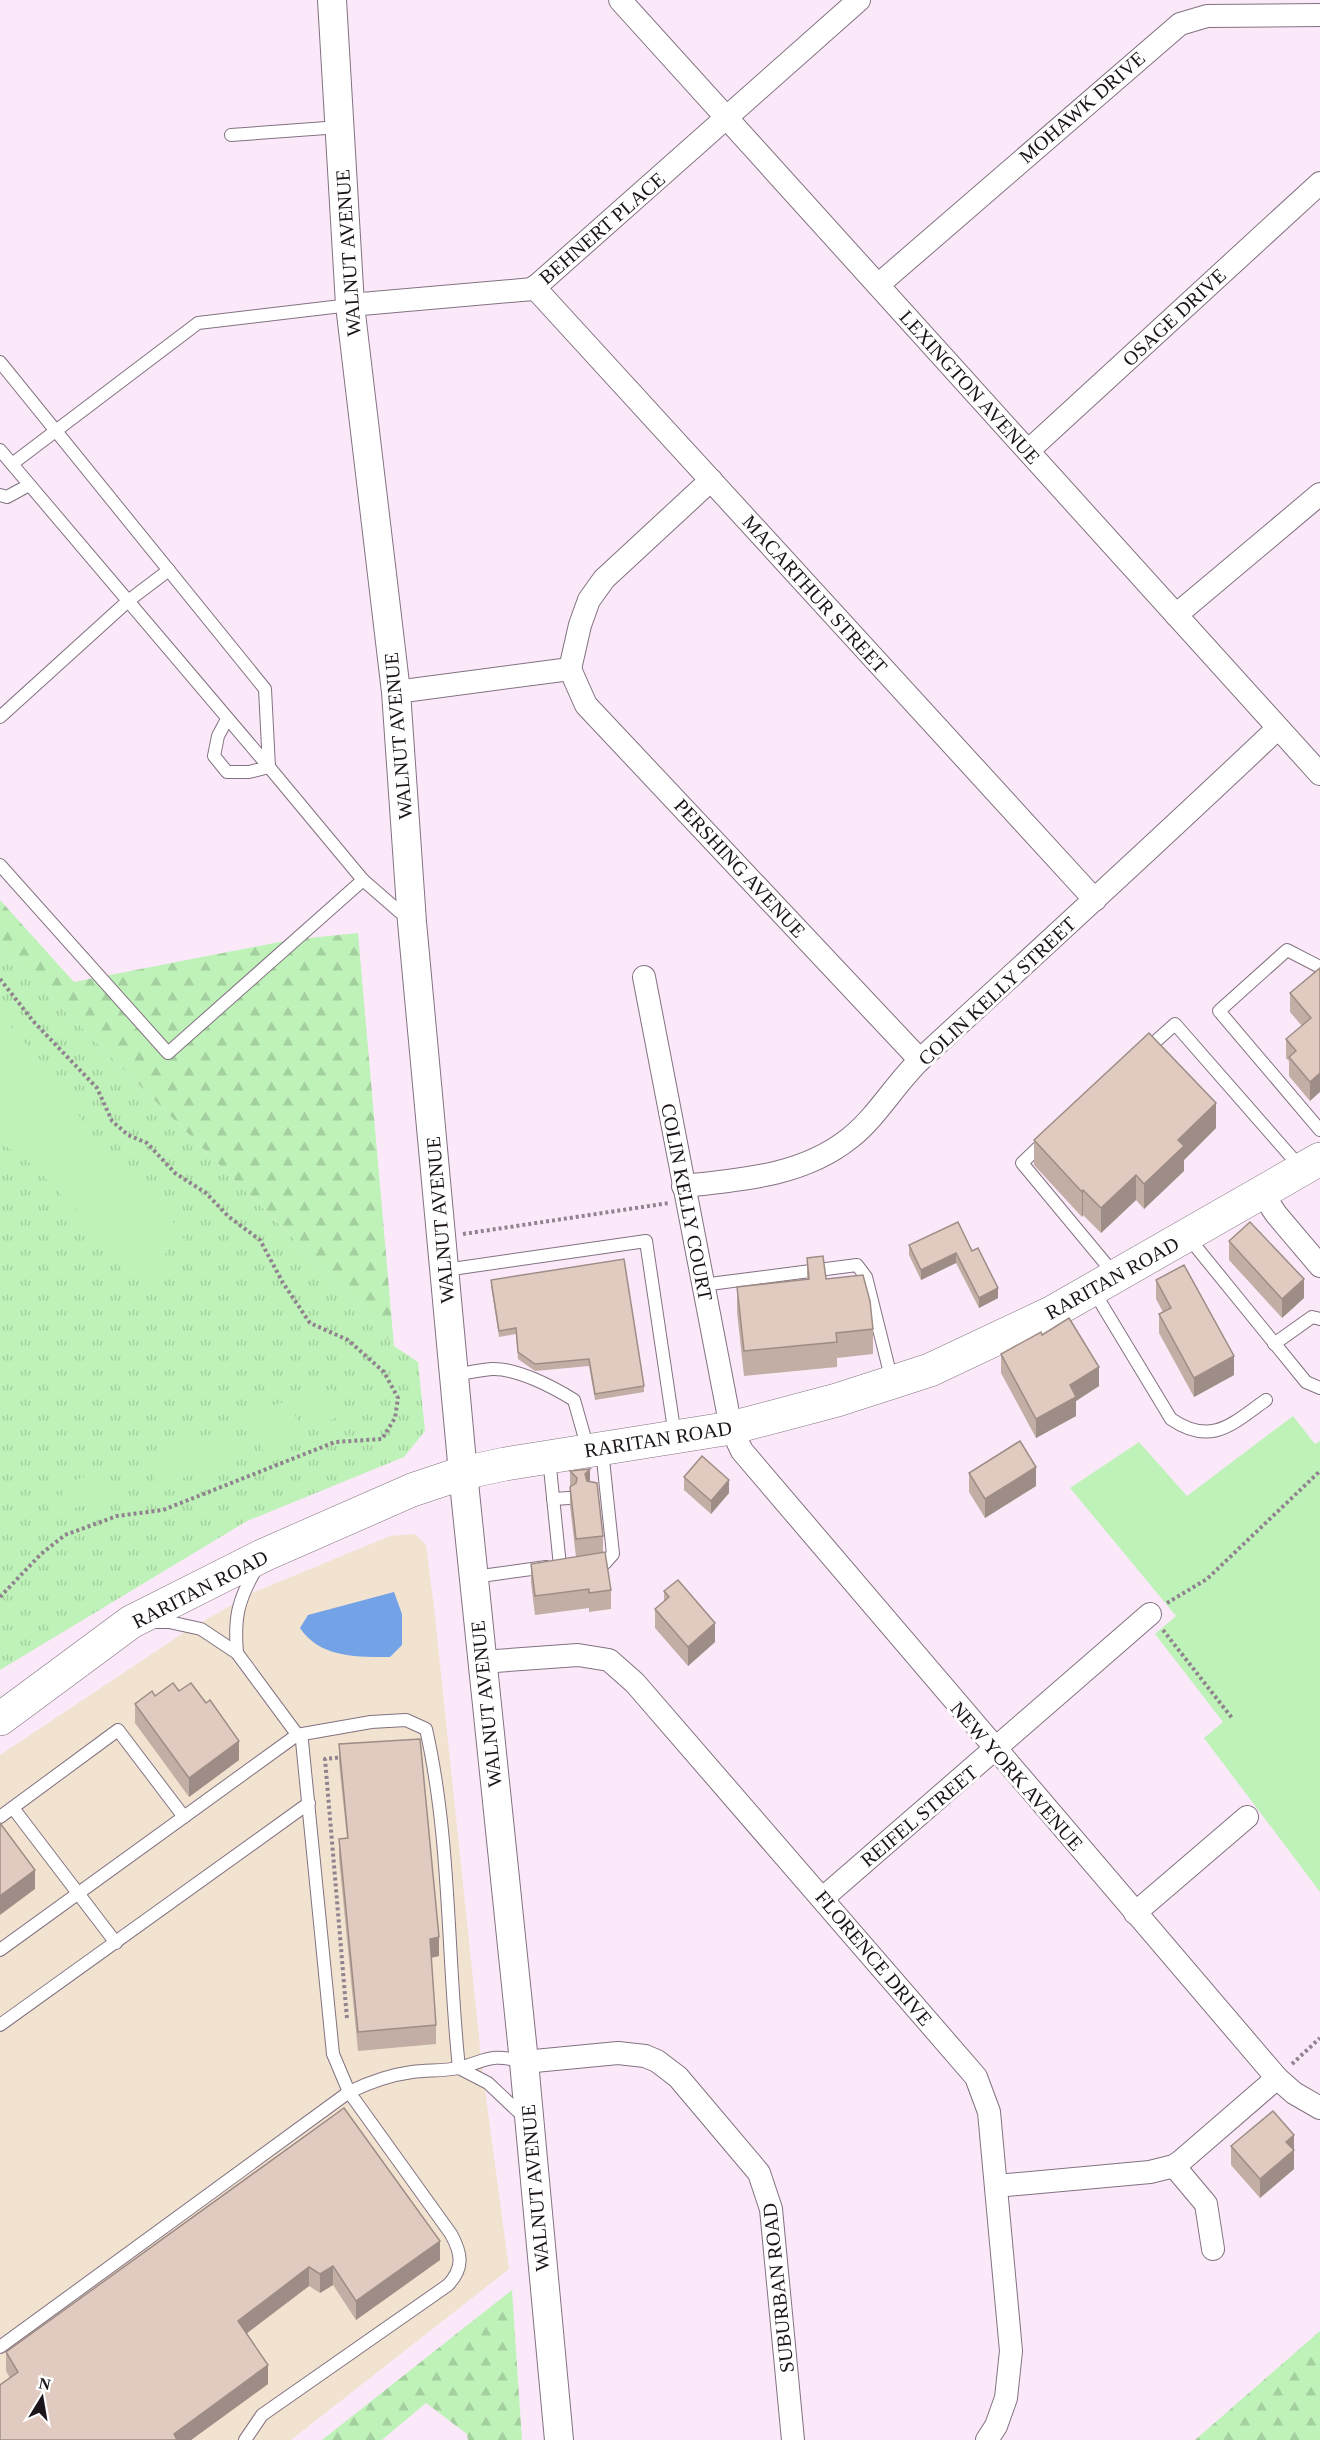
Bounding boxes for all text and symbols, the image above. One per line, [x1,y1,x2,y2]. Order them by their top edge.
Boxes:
street label: MOHAWK DRIVE [1015,47,1149,167]
street label: BEHNERT PLACE [535,168,669,288]
street label: WALNUT AVENUE [331,169,365,337]
street label: OSAGE DRIVE [1118,264,1230,370]
street label: LEXINGTON AVENUE [895,306,1045,468]
street label: MACARTHUR STREET [738,510,892,678]
street label: WALNUT AVENUE [380,652,416,820]
street label: PERSHING AVENUE [670,794,810,942]
street label: COLIN KELLY STREET [914,912,1080,1070]
street label: COLIN KELLY COURT [657,1102,717,1302]
street label: WALNUT AVENUE [422,1136,458,1304]
street label: RARITAN ROAD [1042,1232,1182,1324]
street label: RARITAN ROAD [583,1416,733,1462]
street label: RARITAN ROAD [129,1545,271,1633]
street label: WALNUT AVENUE [466,1620,506,1788]
street label: NEW YORK AVENUE [946,1697,1088,1855]
street label: REIFEL STREET [856,1761,982,1871]
street label: FLORENCE DRIVE [811,1886,937,2030]
street label: WALNUT AVENUE [517,2104,553,2272]
street label: SUBURBAN ROAD [758,2202,798,2374]
north arrow [12,2368,72,2428]
text: N [37,2374,52,2393]

